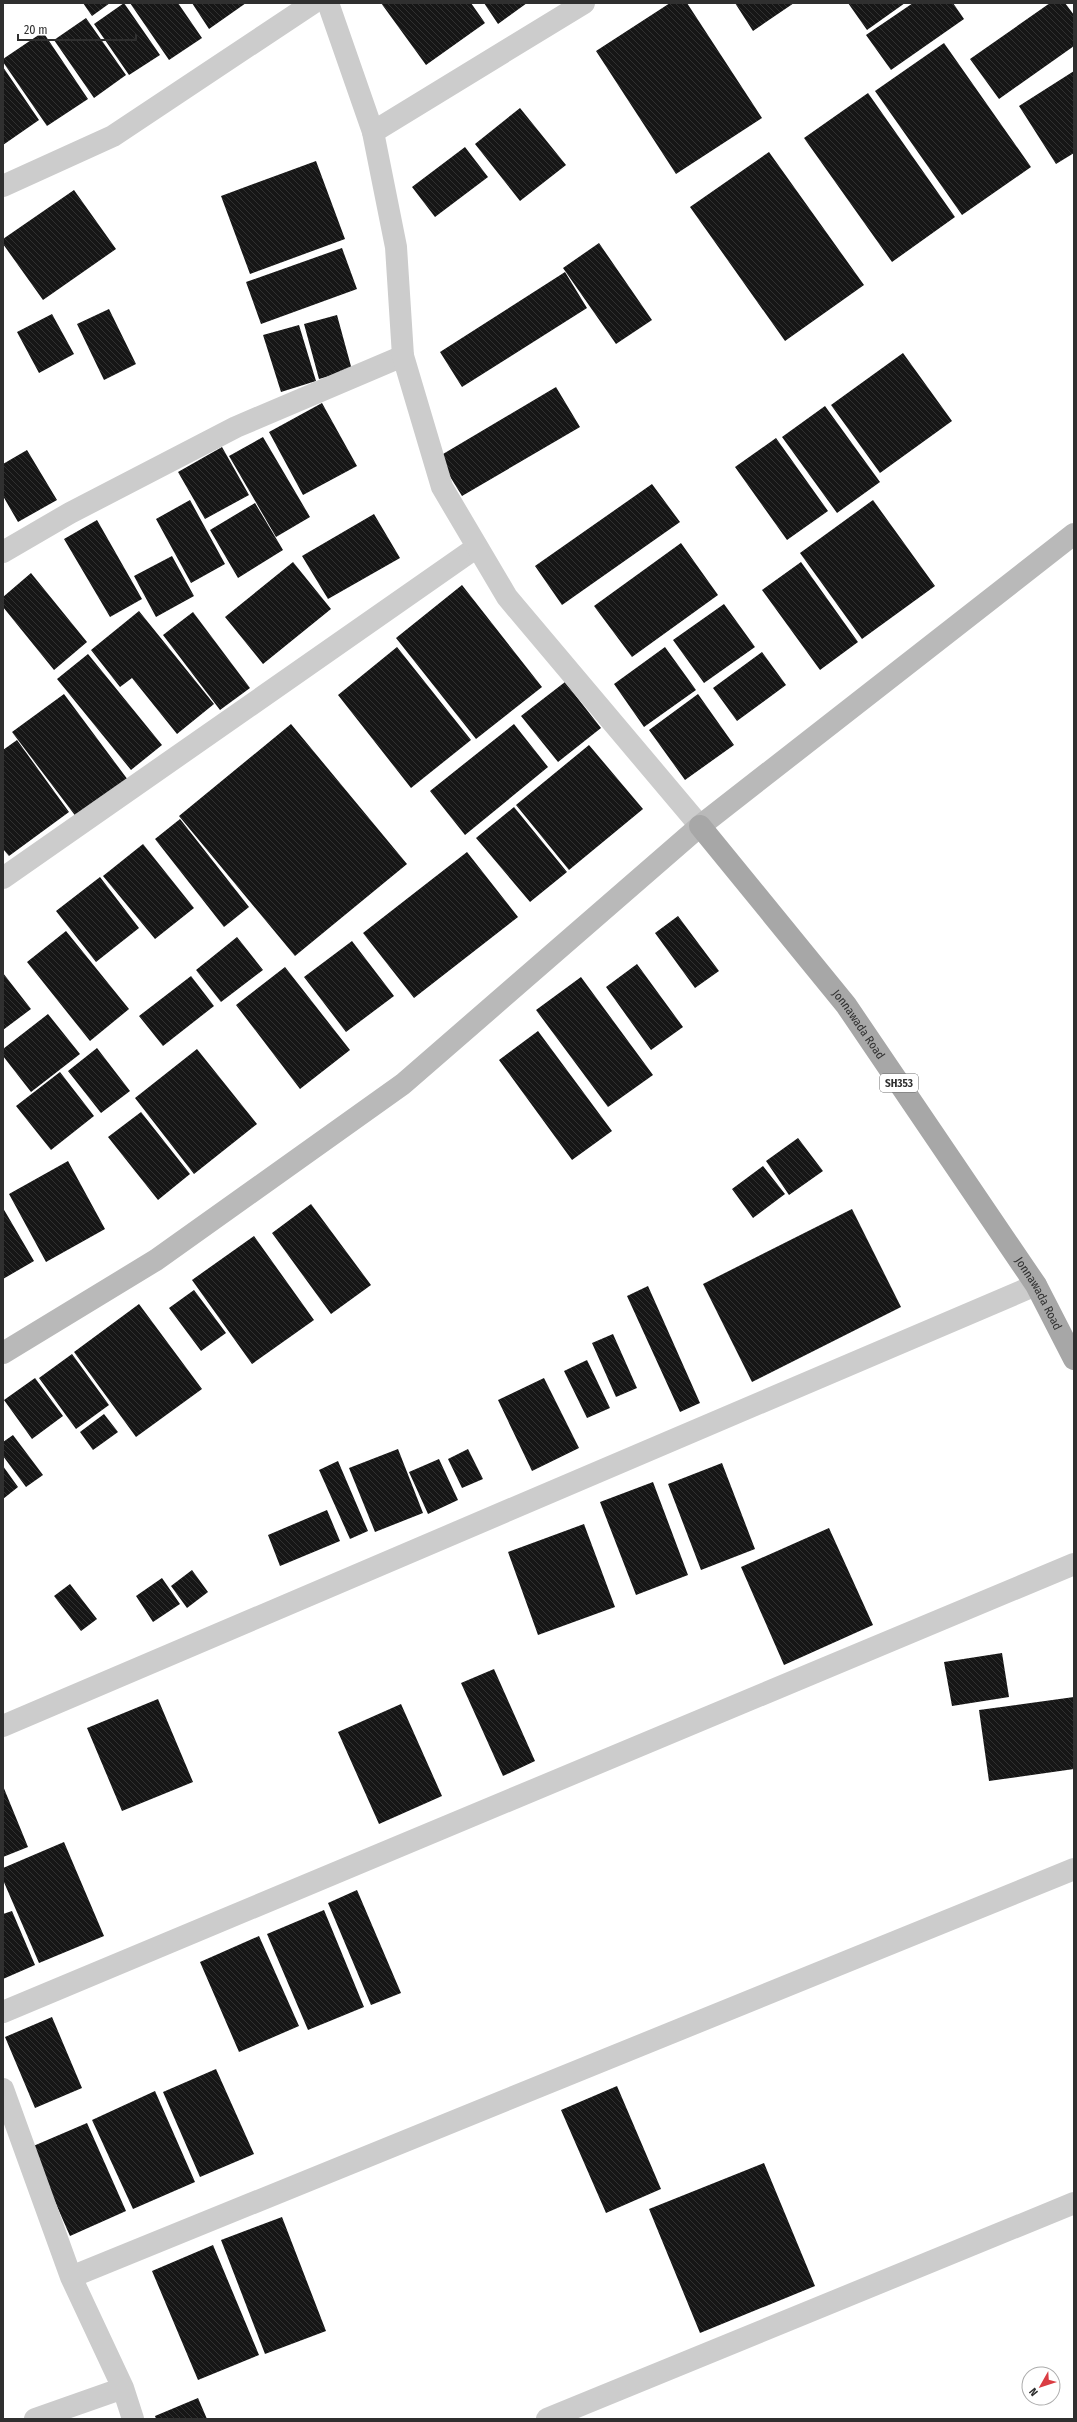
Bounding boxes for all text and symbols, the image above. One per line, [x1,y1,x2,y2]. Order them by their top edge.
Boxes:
scale bar [18,16,136,42]
text: 20 m [24,23,48,37]
street label: Jonnawada Road [829,987,888,1062]
road number: SH353 [880,1074,918,1092]
street label: Jonnawada Road [1012,1254,1065,1332]
north arrow [1021,2366,1061,2406]
text: N [1026,2385,1041,2399]

